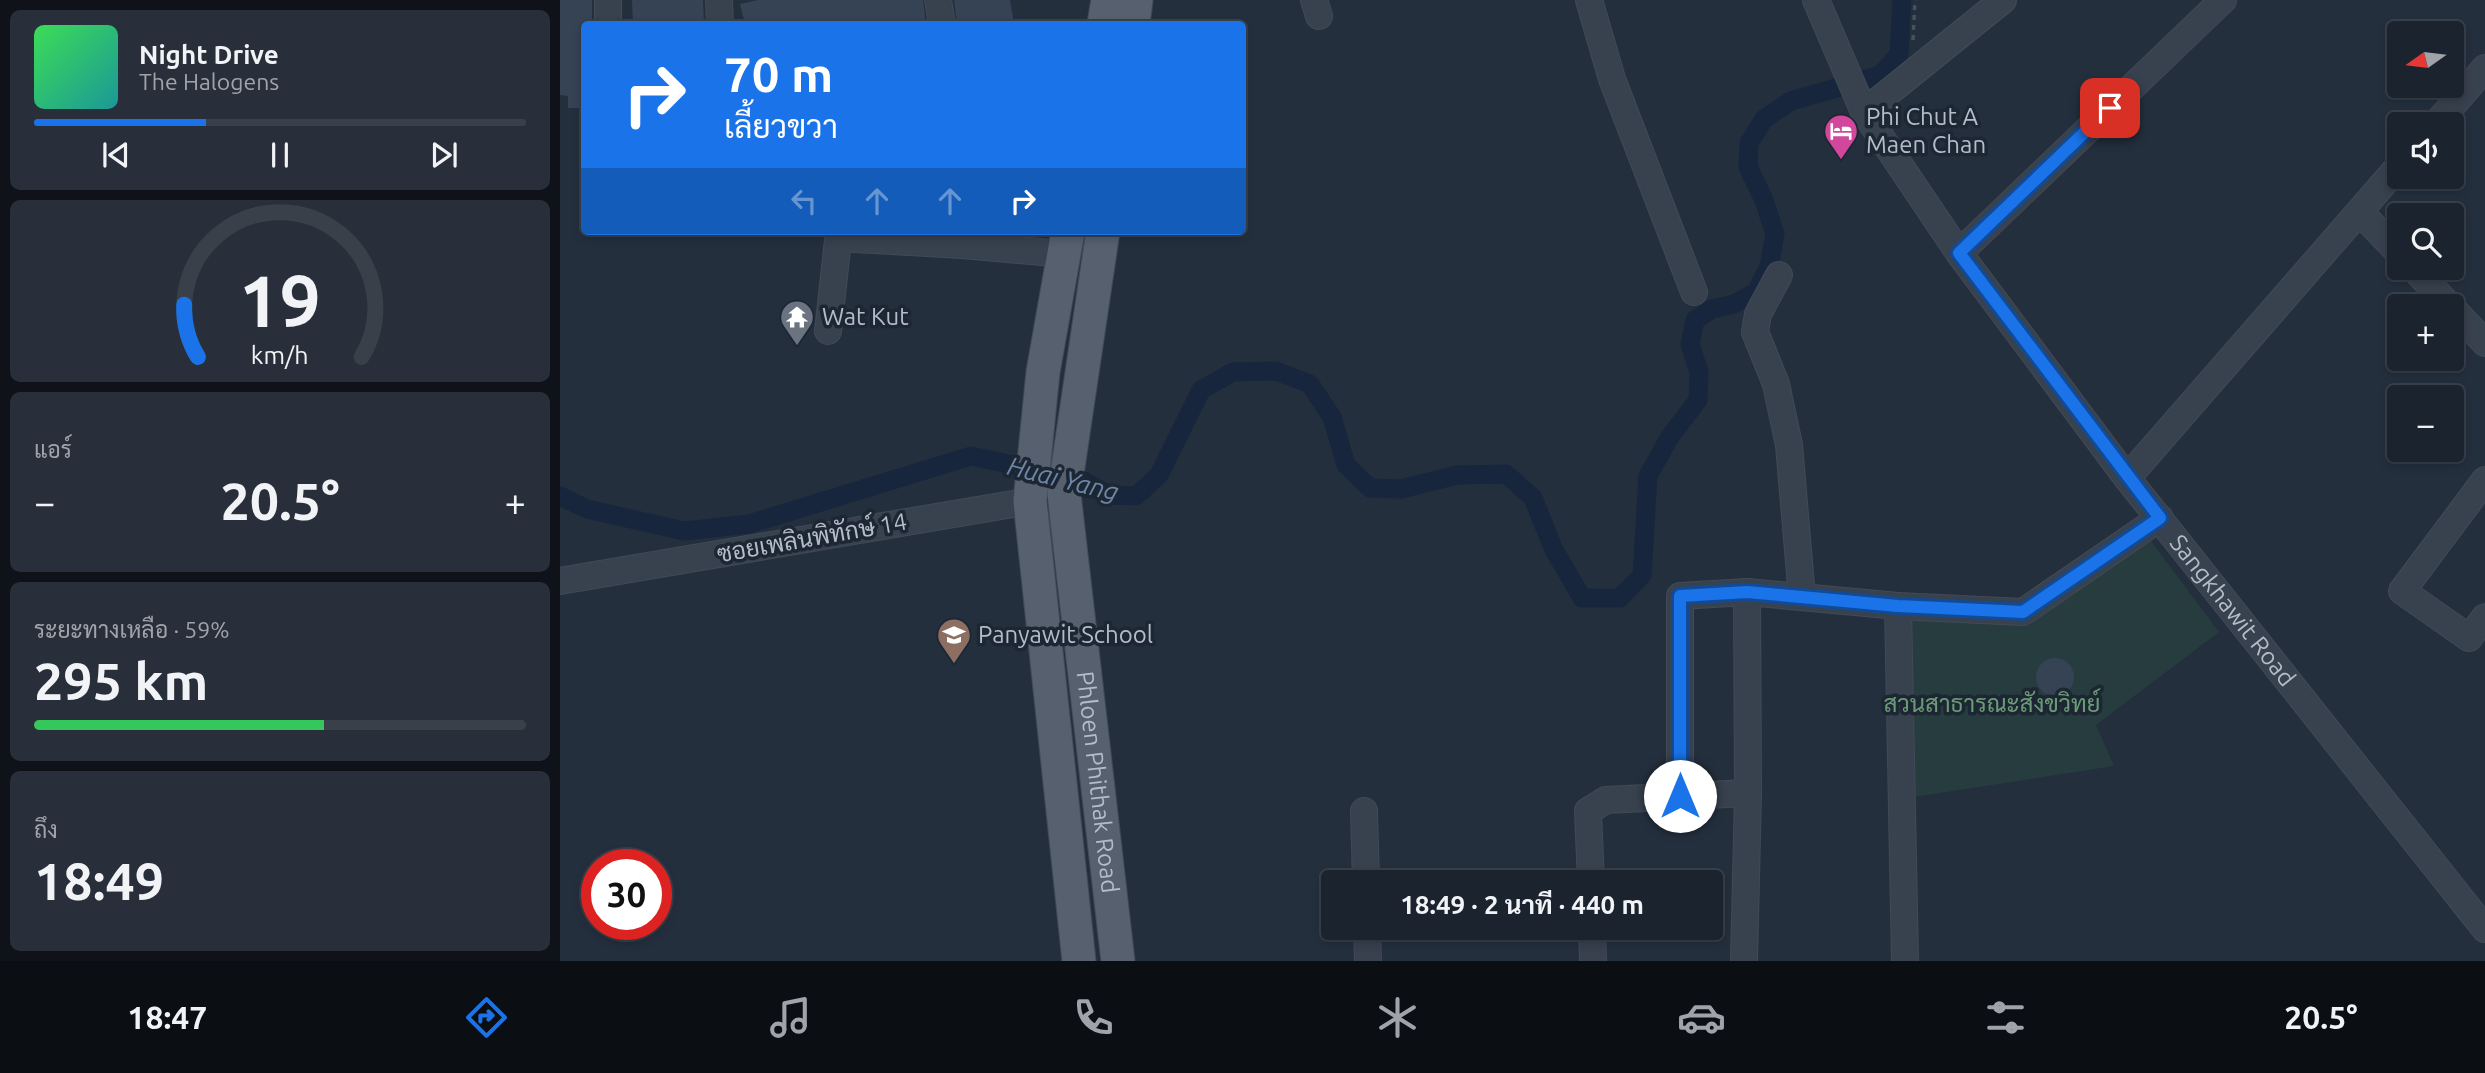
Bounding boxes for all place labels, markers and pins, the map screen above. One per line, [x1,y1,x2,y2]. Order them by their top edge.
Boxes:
pin [2080,78,2140,138]
place label: Phi Chut A Maen Chan [1866,103,1986,158]
hotel icon: Phi Chut A Maen Chan [1822,112,1860,161]
temple icon: Wat Kut [778,298,816,347]
place label: Wat Kut [822,303,909,330]
school or university icon: Panyawit School [935,616,973,665]
place label: Panyawit School [978,621,1153,648]

